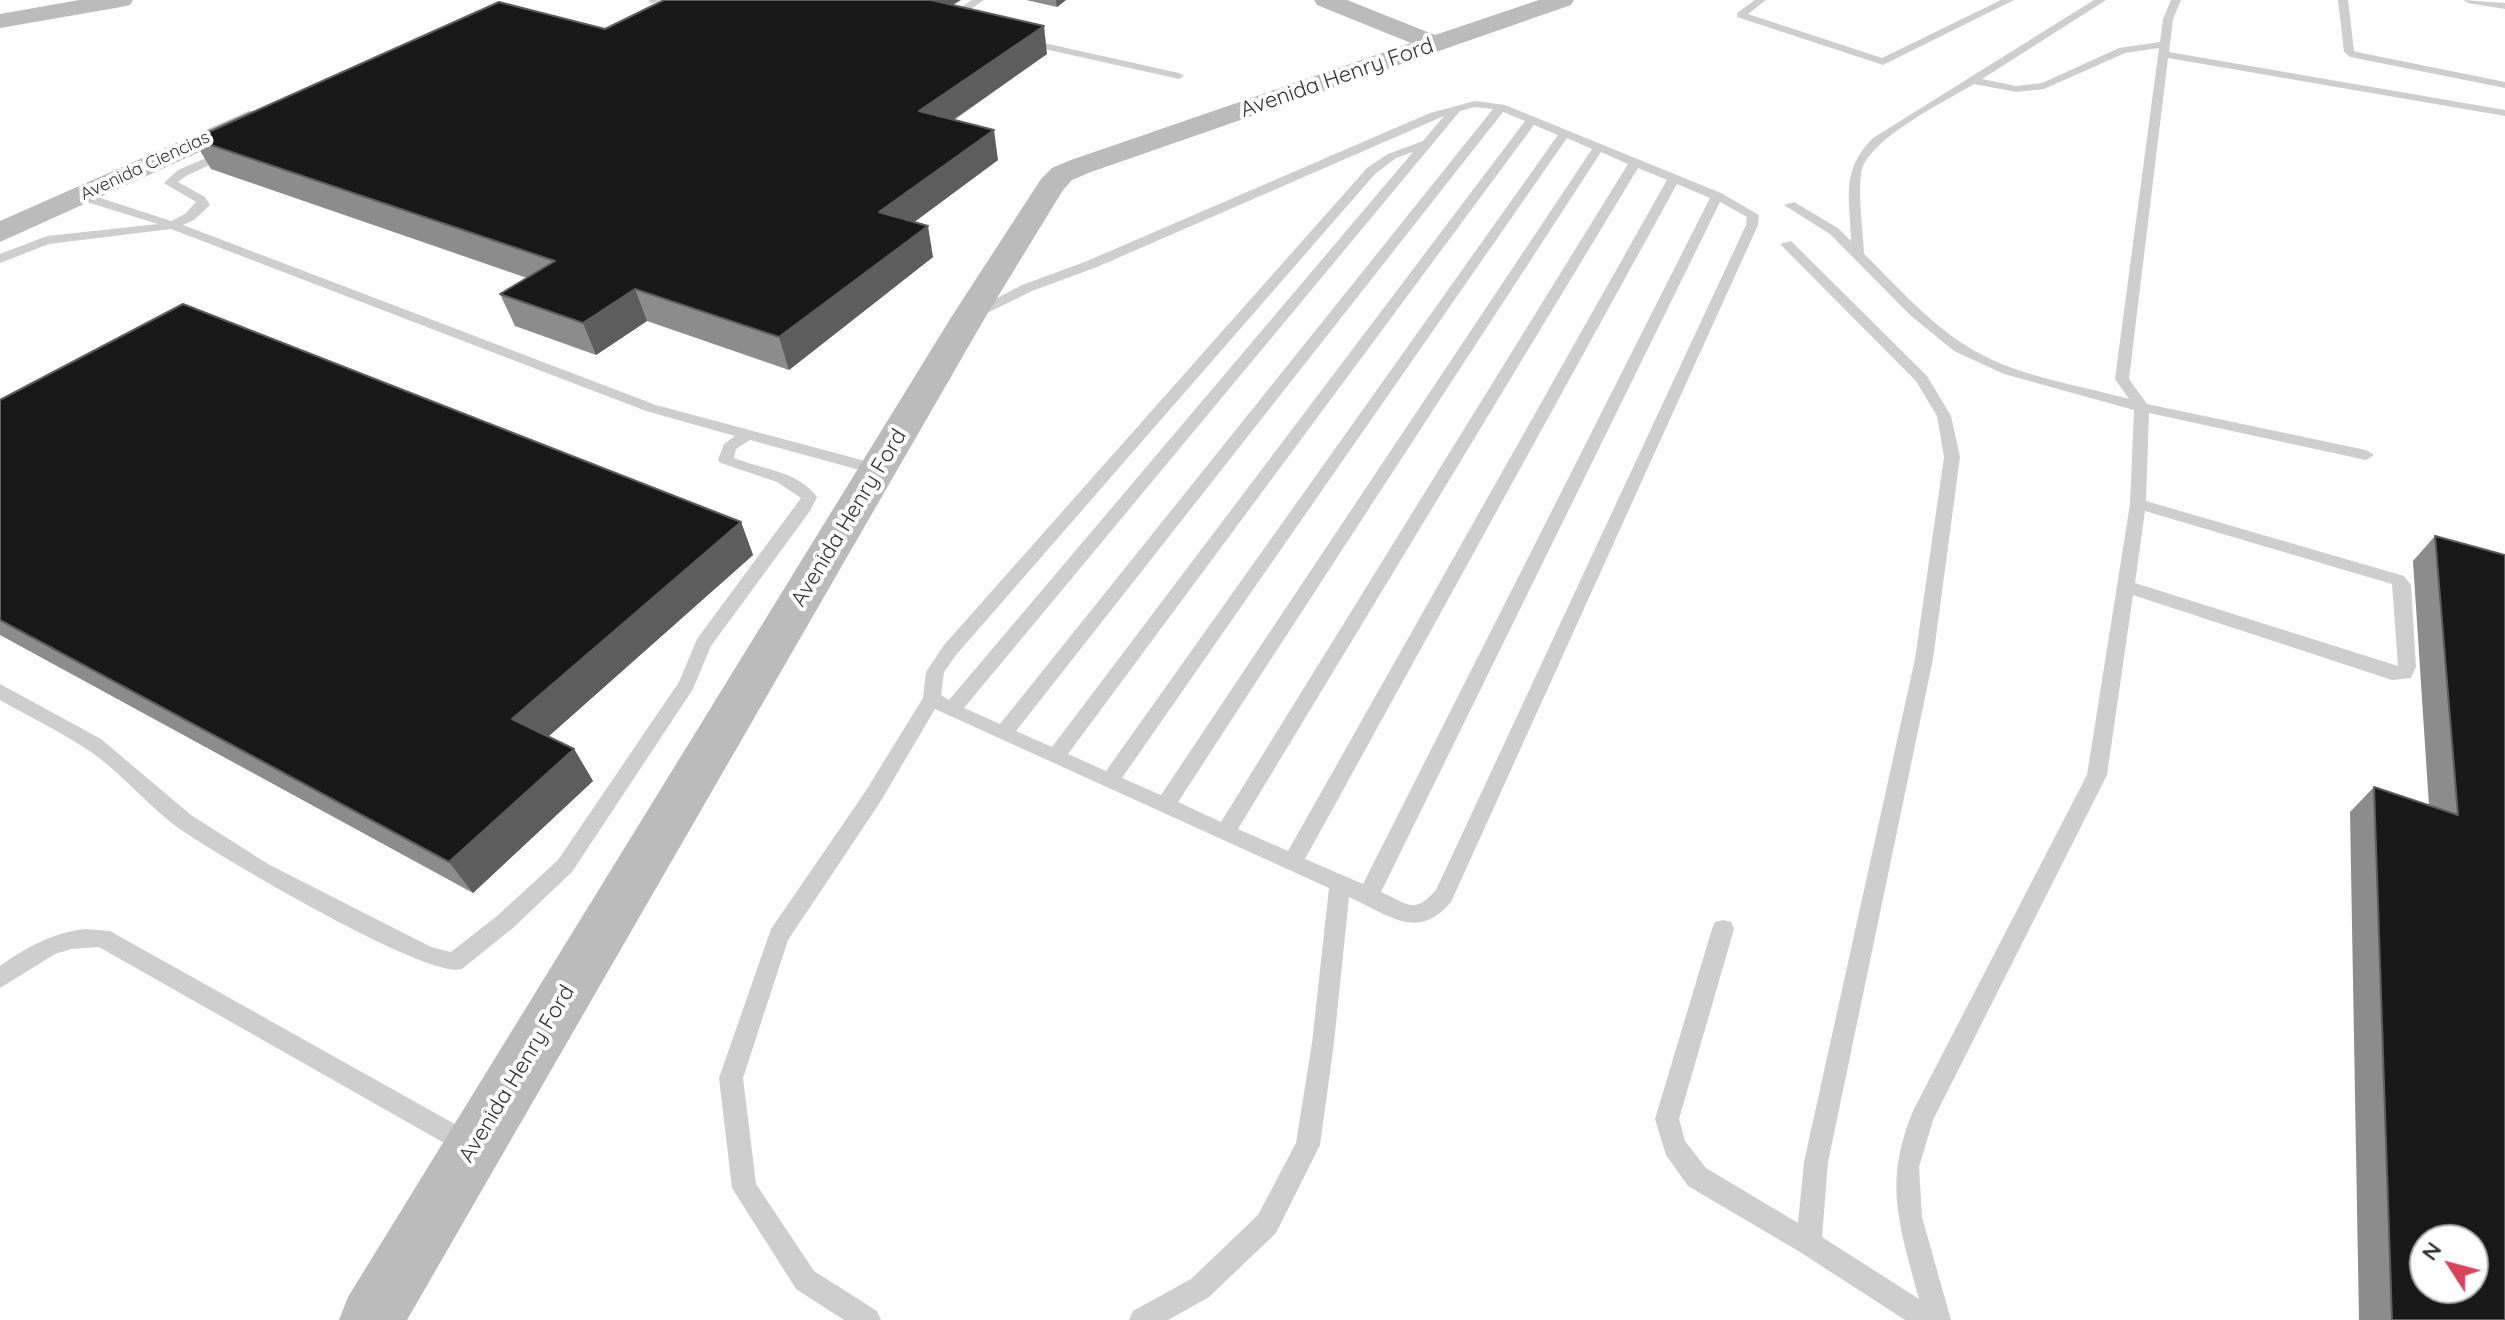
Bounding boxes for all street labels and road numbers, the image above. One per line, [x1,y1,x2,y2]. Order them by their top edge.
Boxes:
street label: Avenida Henry Ford [1237,33,1437,123]
street label: Avenida Ciencias [77,127,213,205]
street label: Avenida Henry Ford [786,424,912,612]
street label: Avenida Henry Ford [454,980,580,1168]

